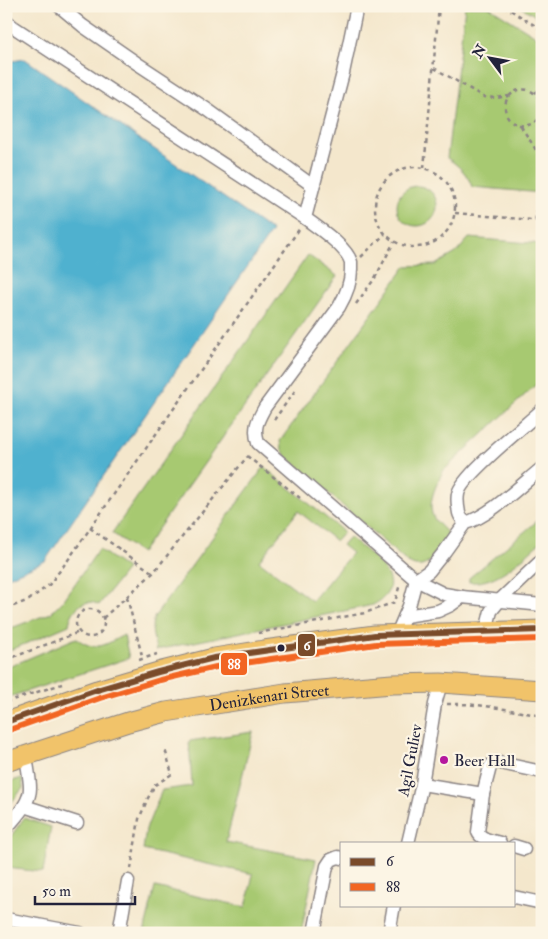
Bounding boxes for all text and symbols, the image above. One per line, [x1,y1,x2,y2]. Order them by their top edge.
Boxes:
north arrow [466,32,516,82]
text: N [468,41,490,62]
line badge: 6 [297,633,316,657]
text: 6 [303,637,311,654]
unlabelled marker [276,643,286,653]
line badge: 88 [220,652,248,676]
text: 88 [227,656,241,673]
street label: Denizkenari Street [208,680,330,716]
street label: Agil Guliev [393,721,427,799]
place label: Beer Hall [454,751,515,771]
marker: Beer Hall [438,754,450,766]
legend [340,842,516,906]
text: 6 [386,852,395,871]
scale bar [35,874,135,906]
text: 88 [386,878,400,897]
text: 50 m [42,882,71,901]

